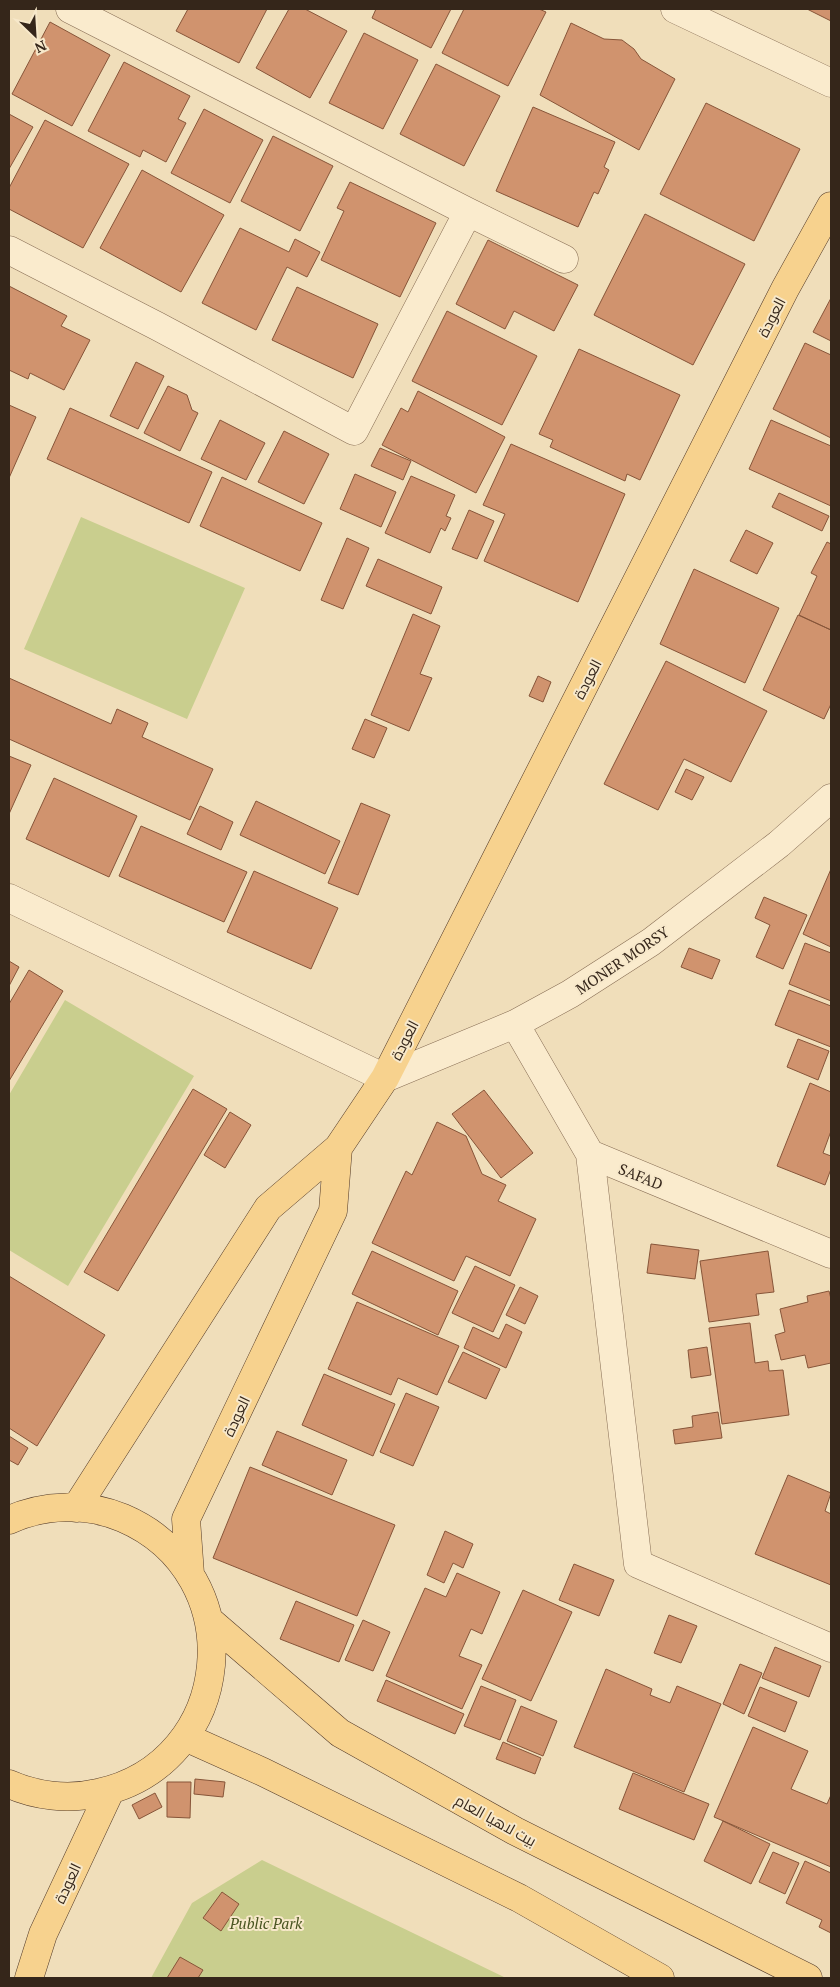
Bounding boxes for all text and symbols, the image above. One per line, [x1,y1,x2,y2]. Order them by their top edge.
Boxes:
north arrow [10,10,60,60]
text: N [32,36,50,58]
street label: العودة [752,294,790,340]
street label: العودة [568,656,606,702]
street label: MONER MORSY [571,921,673,999]
street label: العودة [385,1017,423,1063]
street label: SAFAD [616,1158,666,1194]
street label: العودة [218,1393,254,1439]
street label: بيت لاهيا العام [451,1789,540,1851]
street label: العودة [49,1860,85,1906]
park label: Public Park [229,1913,303,1933]

